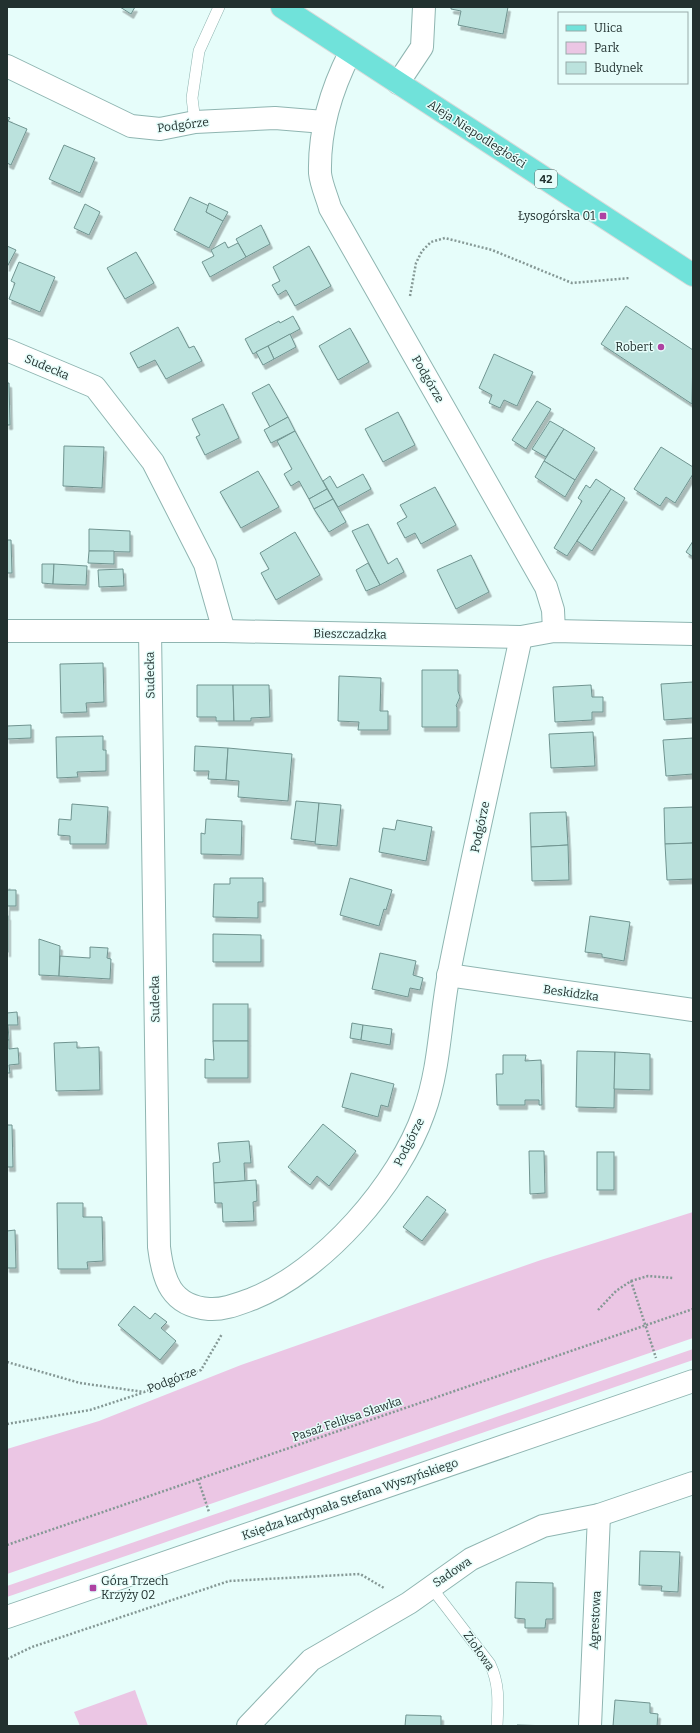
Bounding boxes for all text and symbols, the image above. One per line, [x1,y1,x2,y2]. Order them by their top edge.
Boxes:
legend [558,12,688,84]
text: Ulica [594,21,623,35]
text: Park [594,41,620,55]
text: Budynek [594,61,643,75]
street label: Aleja Niepodległości [425,97,529,171]
street label: Podgórze [156,115,210,135]
road number: 42 [535,170,557,188]
place label: Łysogórska 01 [518,209,595,223]
marker: Łysogórska 01 [598,211,608,221]
place label: Robert [615,340,654,354]
marker: Robert [656,342,666,352]
street label: Sudecka [23,351,72,383]
street label: Podgórze [409,353,447,405]
street label: Bieszczadzka [313,626,387,642]
street label: Sudecka [143,651,157,699]
street label: Podgórze [468,800,492,854]
street label: Sudecka [148,975,162,1023]
street label: Beskidzka [542,982,600,1004]
street label: Podgórze [391,1116,427,1168]
street label: Podgórze [145,1364,199,1396]
street label: Pasaż Feliksa Sławka [290,1394,404,1444]
street label: Księdza kardynała Stefana Wyszyńskiego [240,1455,460,1543]
street label: Sadowa [430,1554,474,1590]
place label: Góra Trzech Krzyży 02 [101,1574,169,1602]
marker: Góra Trzech Krzyży 02 [88,1583,98,1593]
street label: Agrestowa [586,1590,604,1650]
street label: Ziołowa [461,1629,498,1674]

